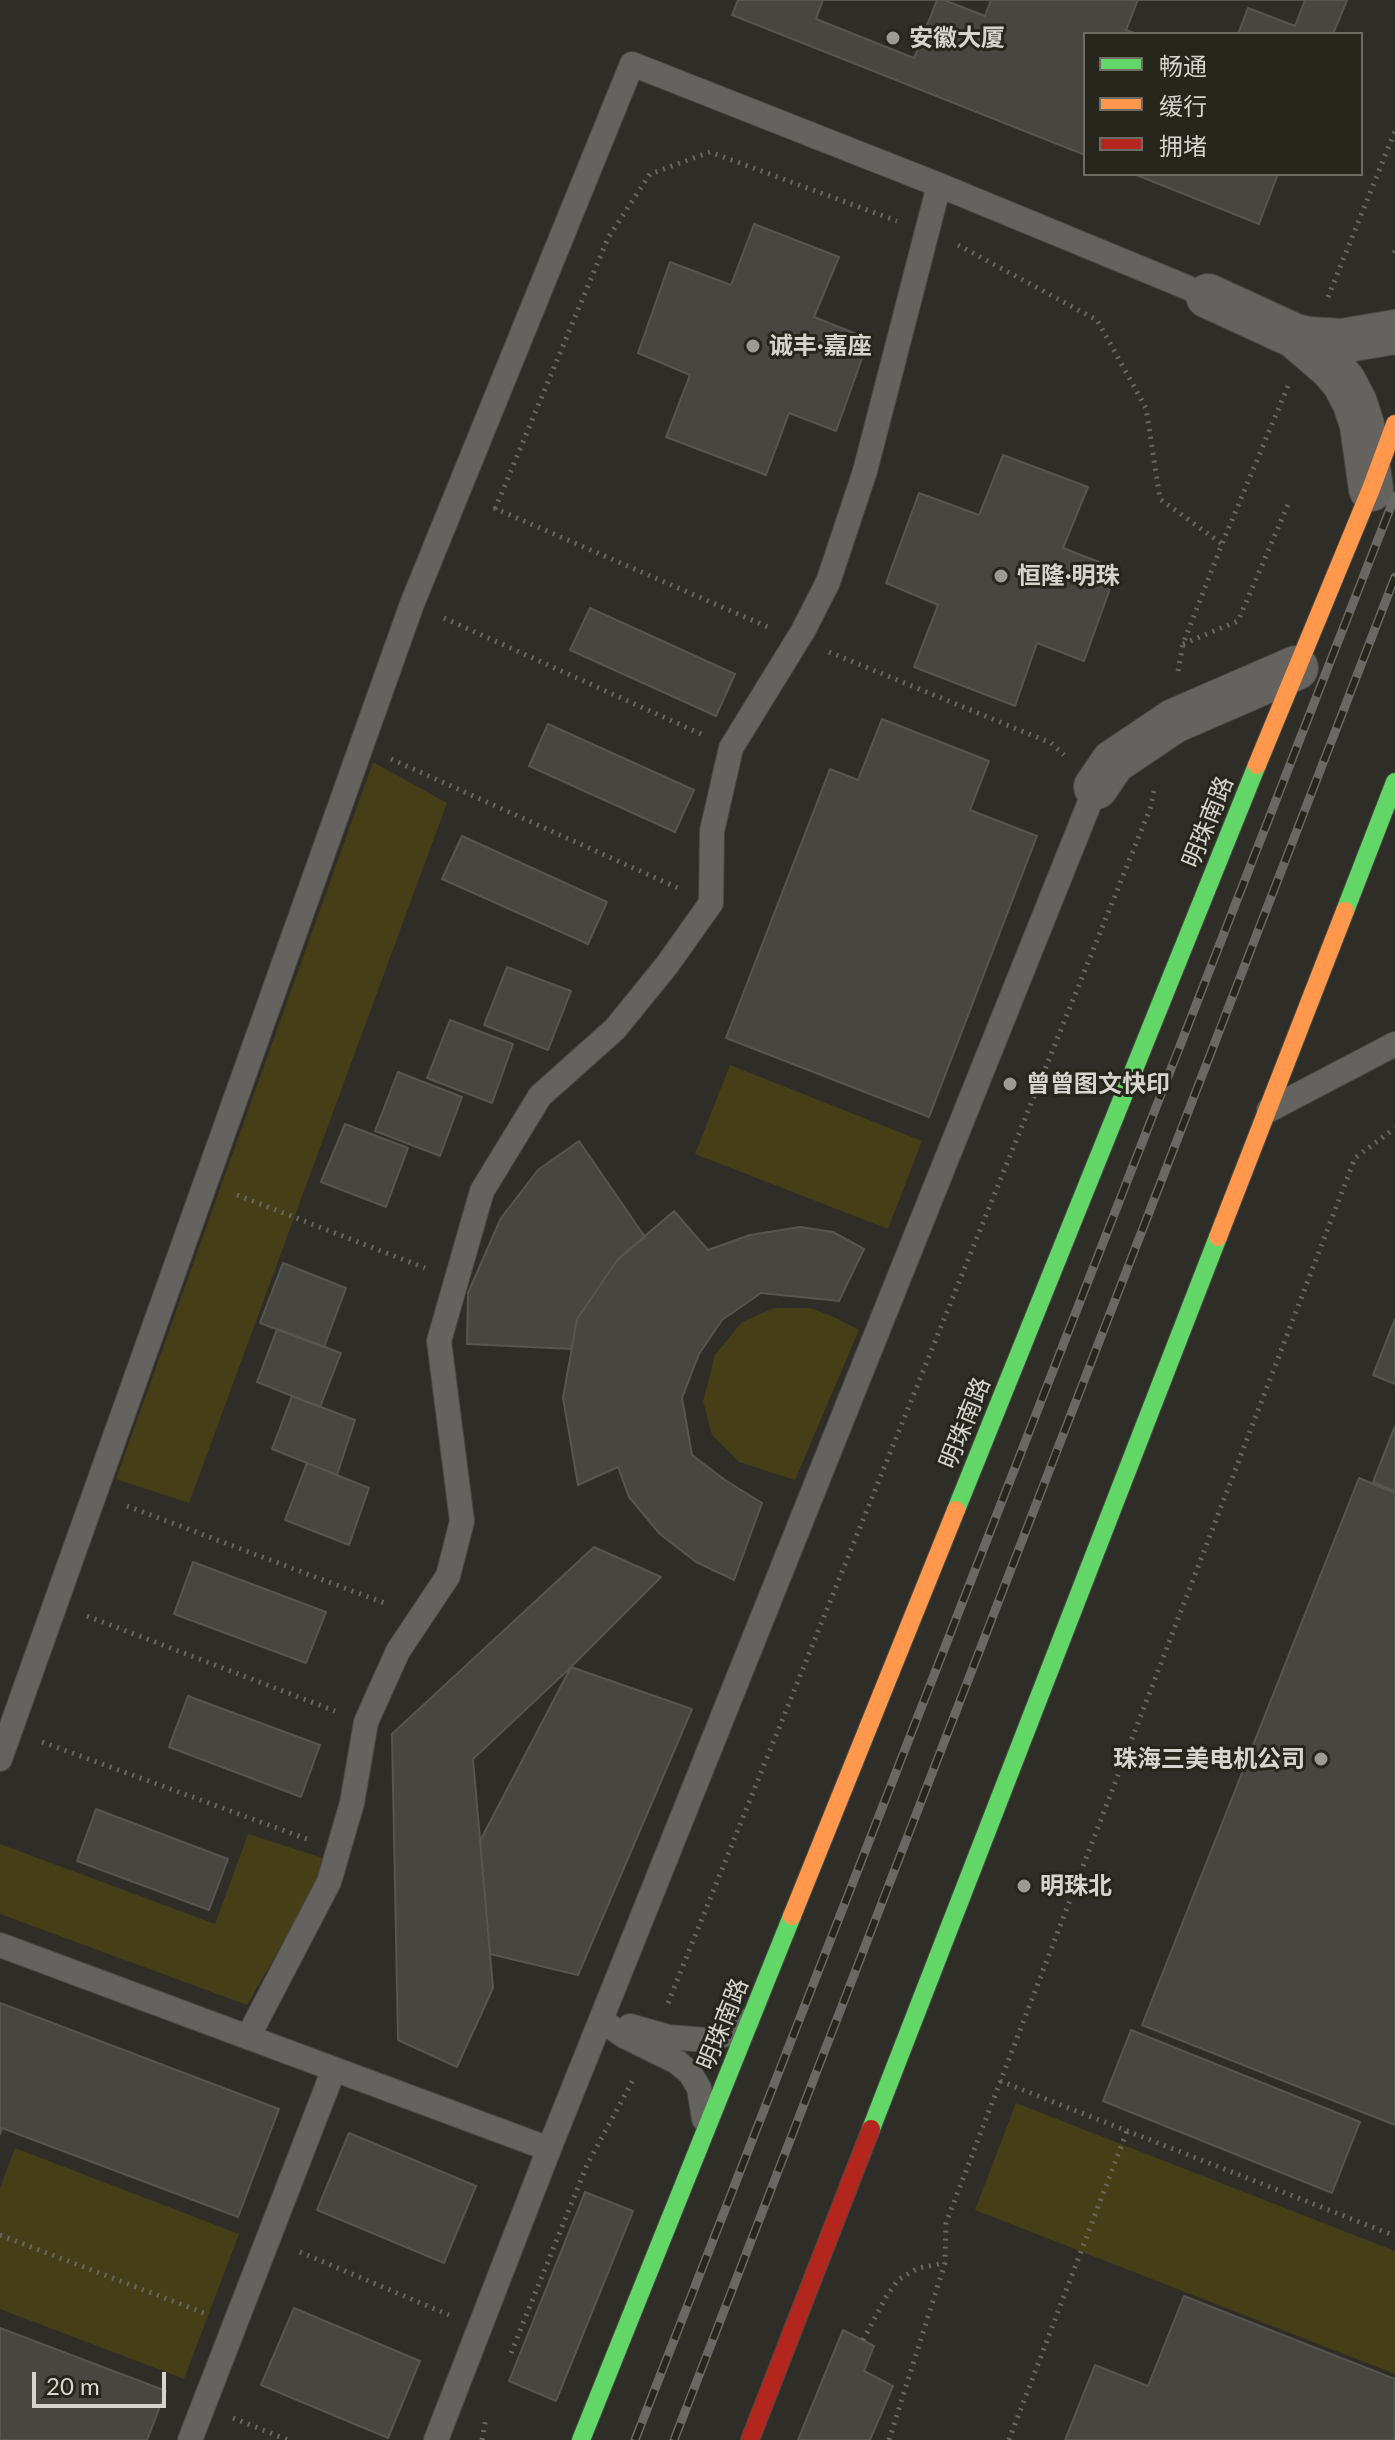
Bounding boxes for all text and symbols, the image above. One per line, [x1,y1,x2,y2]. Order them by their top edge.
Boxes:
place label: 安徽大厦 [909,24,1005,52]
marker: 安徽大厦 [884,29,902,47]
legend [1083,32,1363,176]
text: 畅通 [1159,51,1207,80]
text: 缓行 [1159,91,1207,120]
text: 拥堵 [1159,131,1207,160]
place label: 诚丰·嘉座 [769,332,872,360]
marker: 诚丰·嘉座 [744,337,762,355]
place label: 恒隆·明珠 [1017,562,1120,590]
marker: 恒隆·明珠 [992,567,1010,585]
street label: 明珠南路 [1177,772,1239,872]
place label: 曾曾图文快印 [1026,1070,1170,1098]
marker: 曾曾图文快印 [1001,1075,1019,1093]
street label: 明珠南路 [934,1373,996,1473]
place label: 珠海三美电机公司 [1113,1745,1305,1773]
marker: 珠海三美电机公司 [1312,1750,1330,1768]
place label: 明珠北 [1040,1872,1112,1900]
marker: 明珠北 [1015,1877,1033,1895]
street label: 明珠南路 [692,1974,754,2074]
scale bar [36,2356,170,2406]
text: 20 m [46,2371,100,2400]

